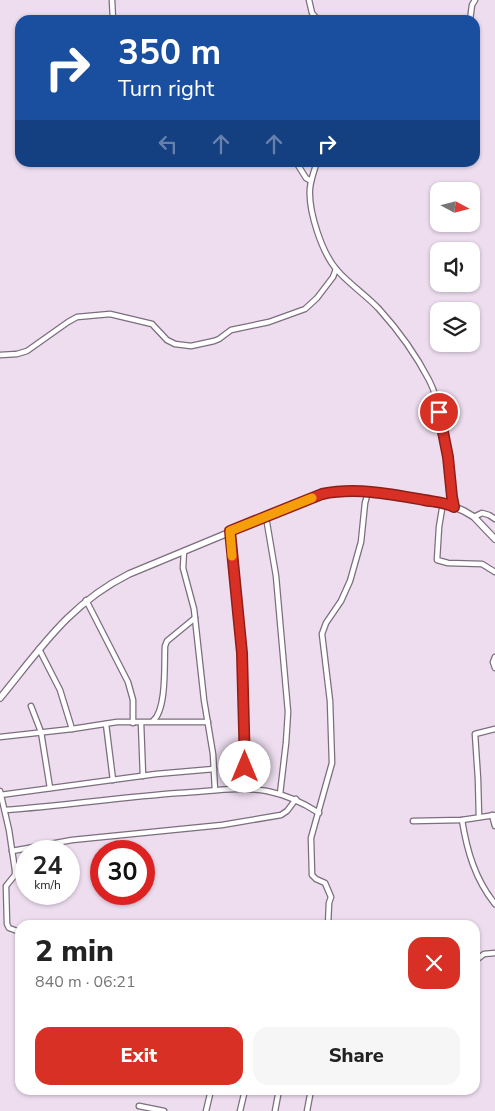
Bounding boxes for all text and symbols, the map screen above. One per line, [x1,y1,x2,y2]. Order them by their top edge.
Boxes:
text: 350 m [118,29,221,76]
icon: right [35,35,100,100]
text: Turn right [118,74,214,104]
icon: left [154,130,182,158]
icon: ahead [207,130,235,158]
icon: ahead [260,130,288,158]
icon: right [313,130,341,158]
north arrow [430,182,480,232]
map controls [430,182,480,352]
button: sound [430,242,480,292]
button: layers [430,302,480,352]
pin [418,391,460,433]
icon: arrive [425,398,453,426]
position arrow [218,740,270,792]
speed limit sign: 30 [90,840,155,905]
text: 24 [32,849,63,883]
text: km/h [34,877,61,893]
text: 2 min [35,931,114,972]
button: close [408,937,460,989]
text: 840 m · 06:21 [35,971,136,993]
button: Exit [35,1027,243,1085]
button: Share [253,1027,460,1085]

